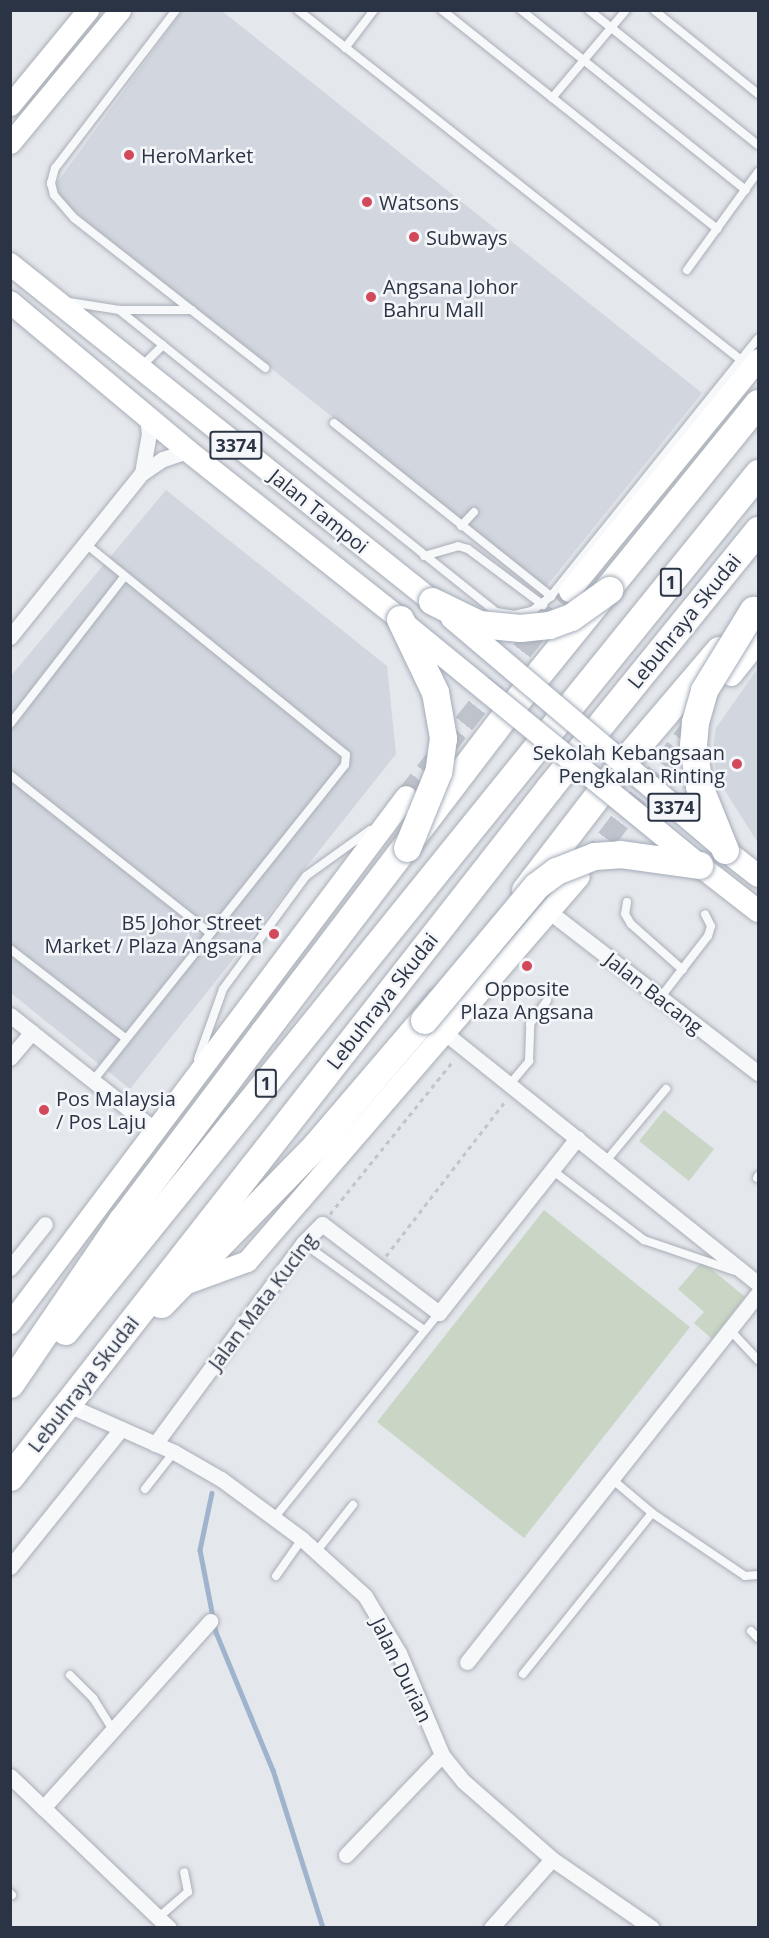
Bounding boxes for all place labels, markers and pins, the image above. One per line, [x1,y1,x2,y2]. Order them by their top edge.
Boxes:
place label: HeroMarket [141,143,253,167]
marker: HeroMarket [122,148,136,162]
place label: Watsons [379,190,459,214]
marker: Watsons [360,195,374,209]
place label: Subways [426,225,508,249]
marker: Subways [407,230,421,244]
place label: Angsana Johor Bahru Mall [383,274,518,321]
marker: Angsana Johor Bahru Mall [364,290,378,304]
place label: Sekolah Kebangsaan Pengkalan Rinting [533,740,725,787]
marker: Sekolah Kebangsaan Pengkalan Rinting [730,757,744,771]
place label: B5 Johor Street Market / Plaza Angsana [44,910,262,957]
marker: B5 Johor Street Market / Plaza Angsana [267,927,281,941]
marker: Opposite Plaza Angsana [520,959,534,973]
place label: Opposite Plaza Angsana [460,976,594,1023]
place label: Pos Malaysia / Pos Laju [56,1086,176,1133]
marker: Pos Malaysia / Pos Laju [37,1103,51,1117]

